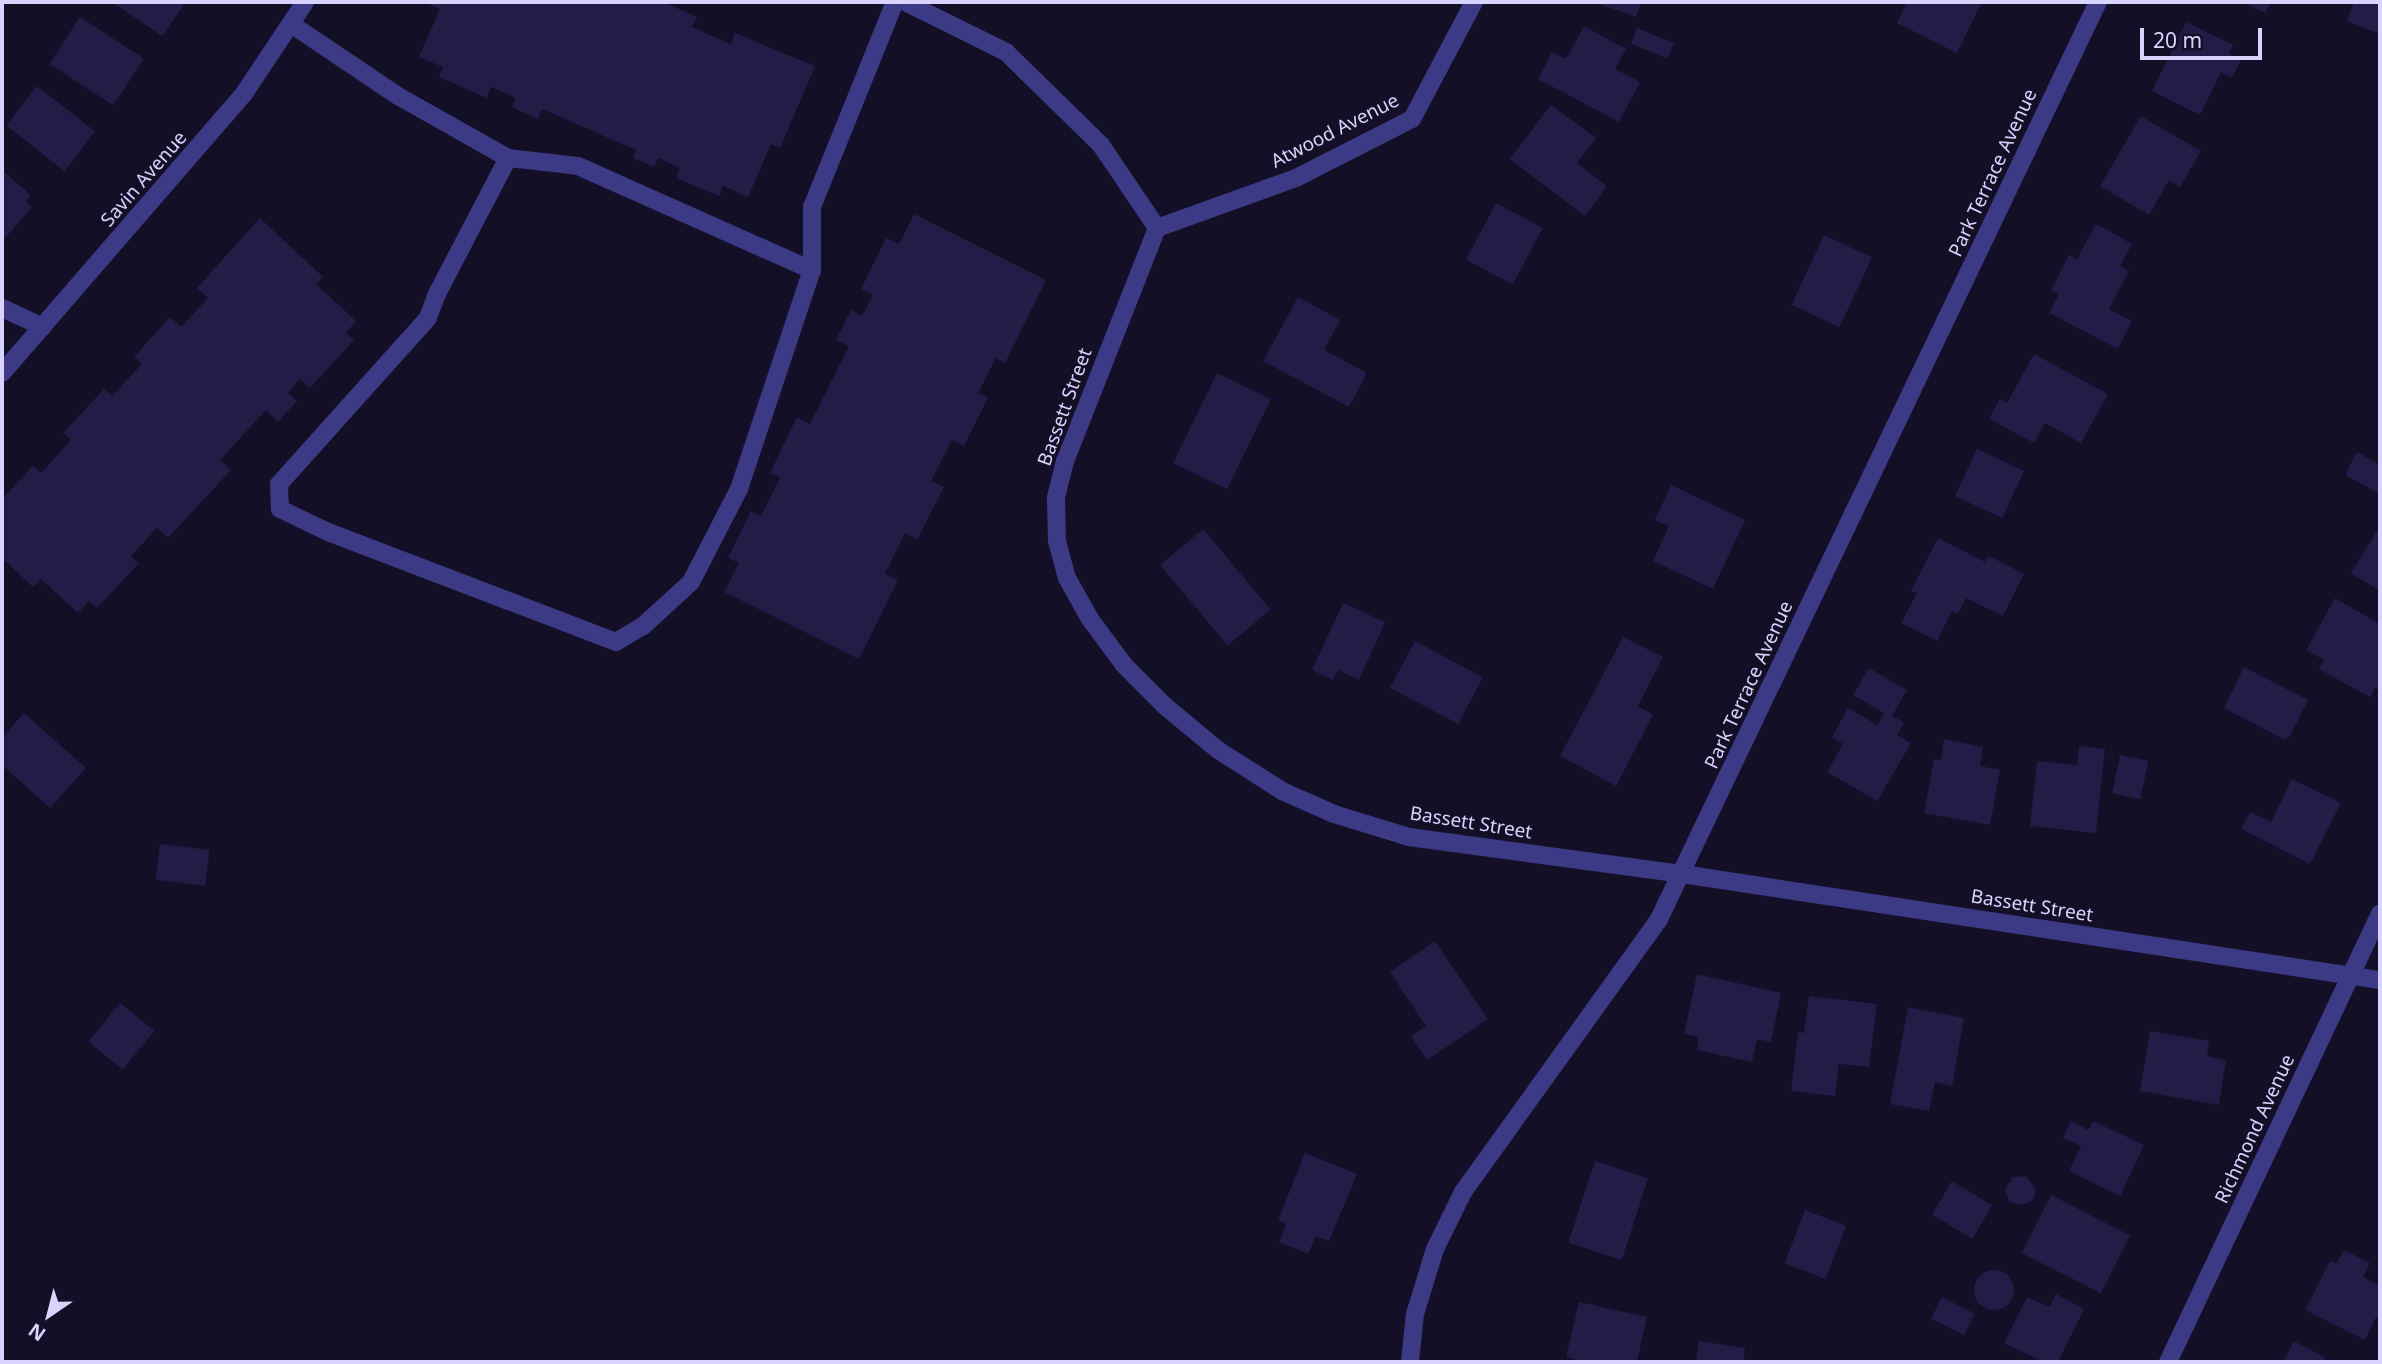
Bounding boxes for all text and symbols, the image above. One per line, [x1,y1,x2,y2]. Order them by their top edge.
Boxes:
scale bar [2144,14,2266,58]
text: 20 m [2153,26,2202,54]
street label: Park Terrace Avenue [1944,85,2042,261]
street label: Atwood Avenue [1267,89,1403,173]
street label: Savin Avenue [96,127,192,231]
street label: Bassett Street [1033,345,1097,469]
street label: Park Terrace Avenue [1700,597,1798,773]
street label: Bassett Street [1408,802,1534,844]
street label: Bassett Street [1969,885,2095,927]
street label: Richmond Avenue [2210,1051,2300,1207]
north arrow [14,1280,84,1350]
text: N [23,1317,51,1347]

